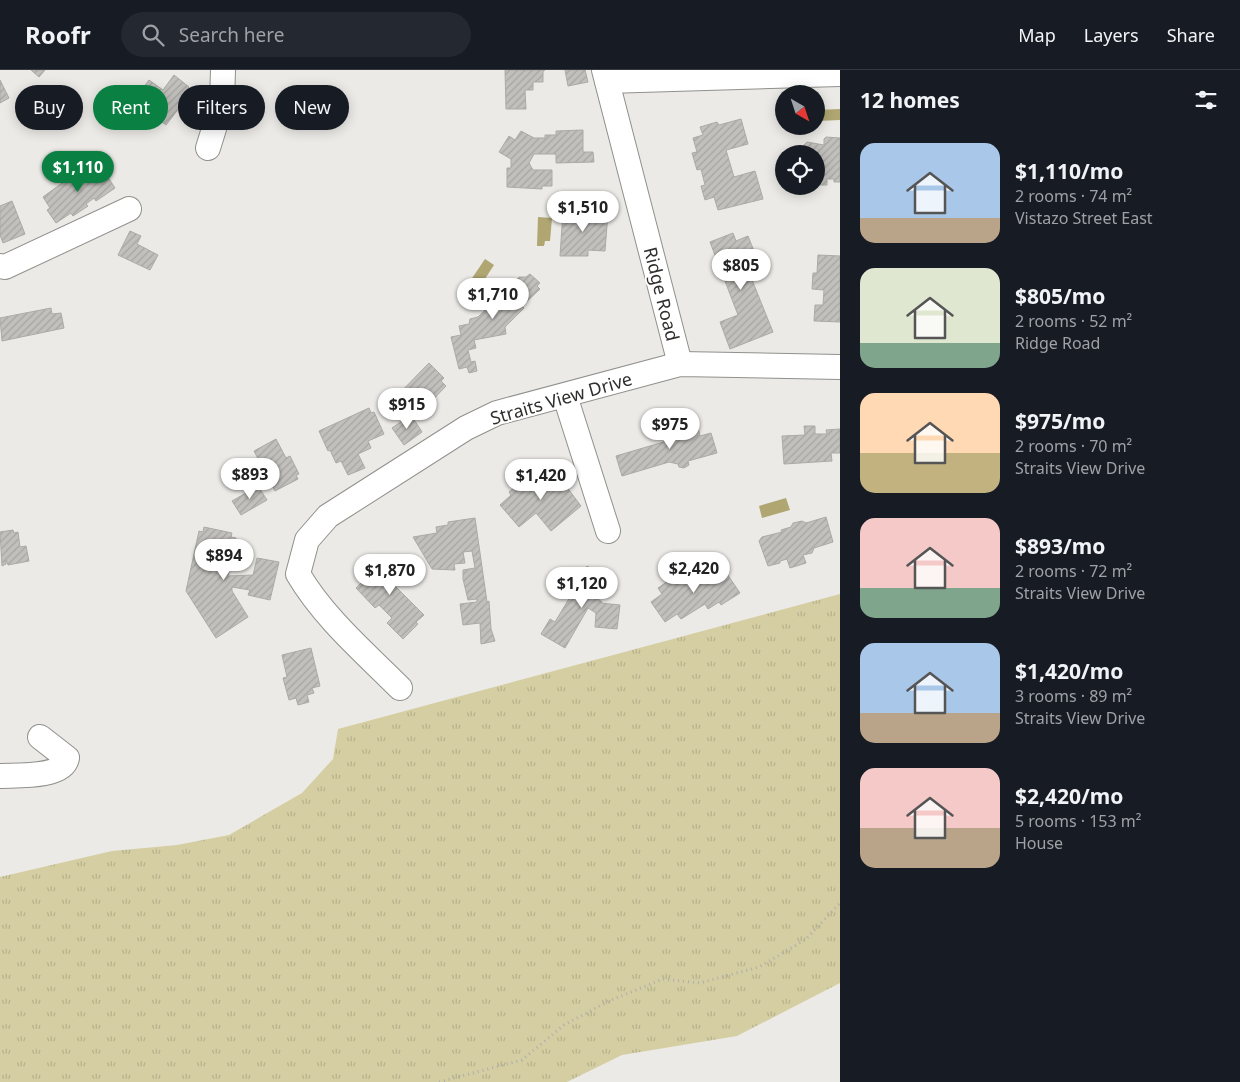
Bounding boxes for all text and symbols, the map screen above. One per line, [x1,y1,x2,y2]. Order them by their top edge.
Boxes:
search box [121,12,471,57]
text: Roofr [25,18,91,51]
icon: search [139,21,167,49]
text: Search here [179,22,284,48]
text: Map [1018,23,1056,47]
text: Layers [1084,23,1139,47]
text: Share [1167,23,1215,47]
chip: Buy [15,85,83,130]
chip: Rent [93,85,168,130]
chip: Filters [178,85,265,130]
chip: New [275,85,349,130]
north arrow [775,85,825,135]
map controls [775,85,825,195]
text: 12 homes [860,86,960,114]
icon: filters [1192,86,1220,114]
button: locate [775,145,825,195]
pin: $1,110 [37,150,119,193]
text: $1,110 [53,156,103,178]
text: $1,110/mo [1015,157,1123,185]
icon: home [900,163,960,223]
text: 2 rooms · 74 m² [1015,185,1132,207]
pin: $1,510 [542,190,624,233]
text: $1,510 [558,196,608,218]
text: Vistazo Street East [1015,207,1153,229]
street label: Ridge Road [639,244,685,344]
pin: $805 [711,248,771,291]
text: $805 [723,254,759,276]
pin: $1,710 [452,278,534,320]
text: $805/mo [1015,282,1105,310]
text: $1,710 [468,283,518,305]
icon: home [900,288,960,348]
text: 2 rooms · 52 m² [1015,310,1132,332]
text: Ridge Road [1015,332,1100,354]
street label: Straits View Drive [487,366,635,430]
pin: $915 [377,388,437,430]
text: $915 [389,393,425,415]
text: $975/mo [1015,407,1105,435]
pin: $975 [640,408,700,450]
text: $975 [652,413,688,435]
icon: home [900,413,960,473]
text: 2 rooms · 70 m² [1015,435,1132,457]
text: Straits View Drive [1015,457,1145,479]
pin: $893 [220,458,280,500]
pin: $1,420 [500,458,582,501]
text: $893 [232,463,268,485]
text: $1,420 [516,464,566,486]
text: $893/mo [1015,532,1105,560]
pin: $894 [194,538,254,581]
icon: home [900,538,960,598]
text: $894 [206,544,242,566]
pin: $2,420 [653,552,735,594]
pin: $1,870 [349,554,431,596]
text: $2,420 [669,557,719,579]
text: $1,870 [365,559,415,581]
text: 2 rooms · 72 m² [1015,560,1132,582]
pin: $1,120 [541,566,623,609]
text: $1,120 [557,572,607,594]
text: Straits View Drive [1015,582,1145,604]
text: $1,420/mo [1015,657,1123,685]
icon: home [900,663,960,723]
text: 3 rooms · 89 m² [1015,685,1132,707]
text: Straits View Drive [1015,707,1145,729]
text: $2,420/mo [1015,782,1123,810]
icon: home [900,788,960,848]
text: 5 rooms · 153 m² [1015,810,1141,832]
text: House [1015,832,1063,854]

